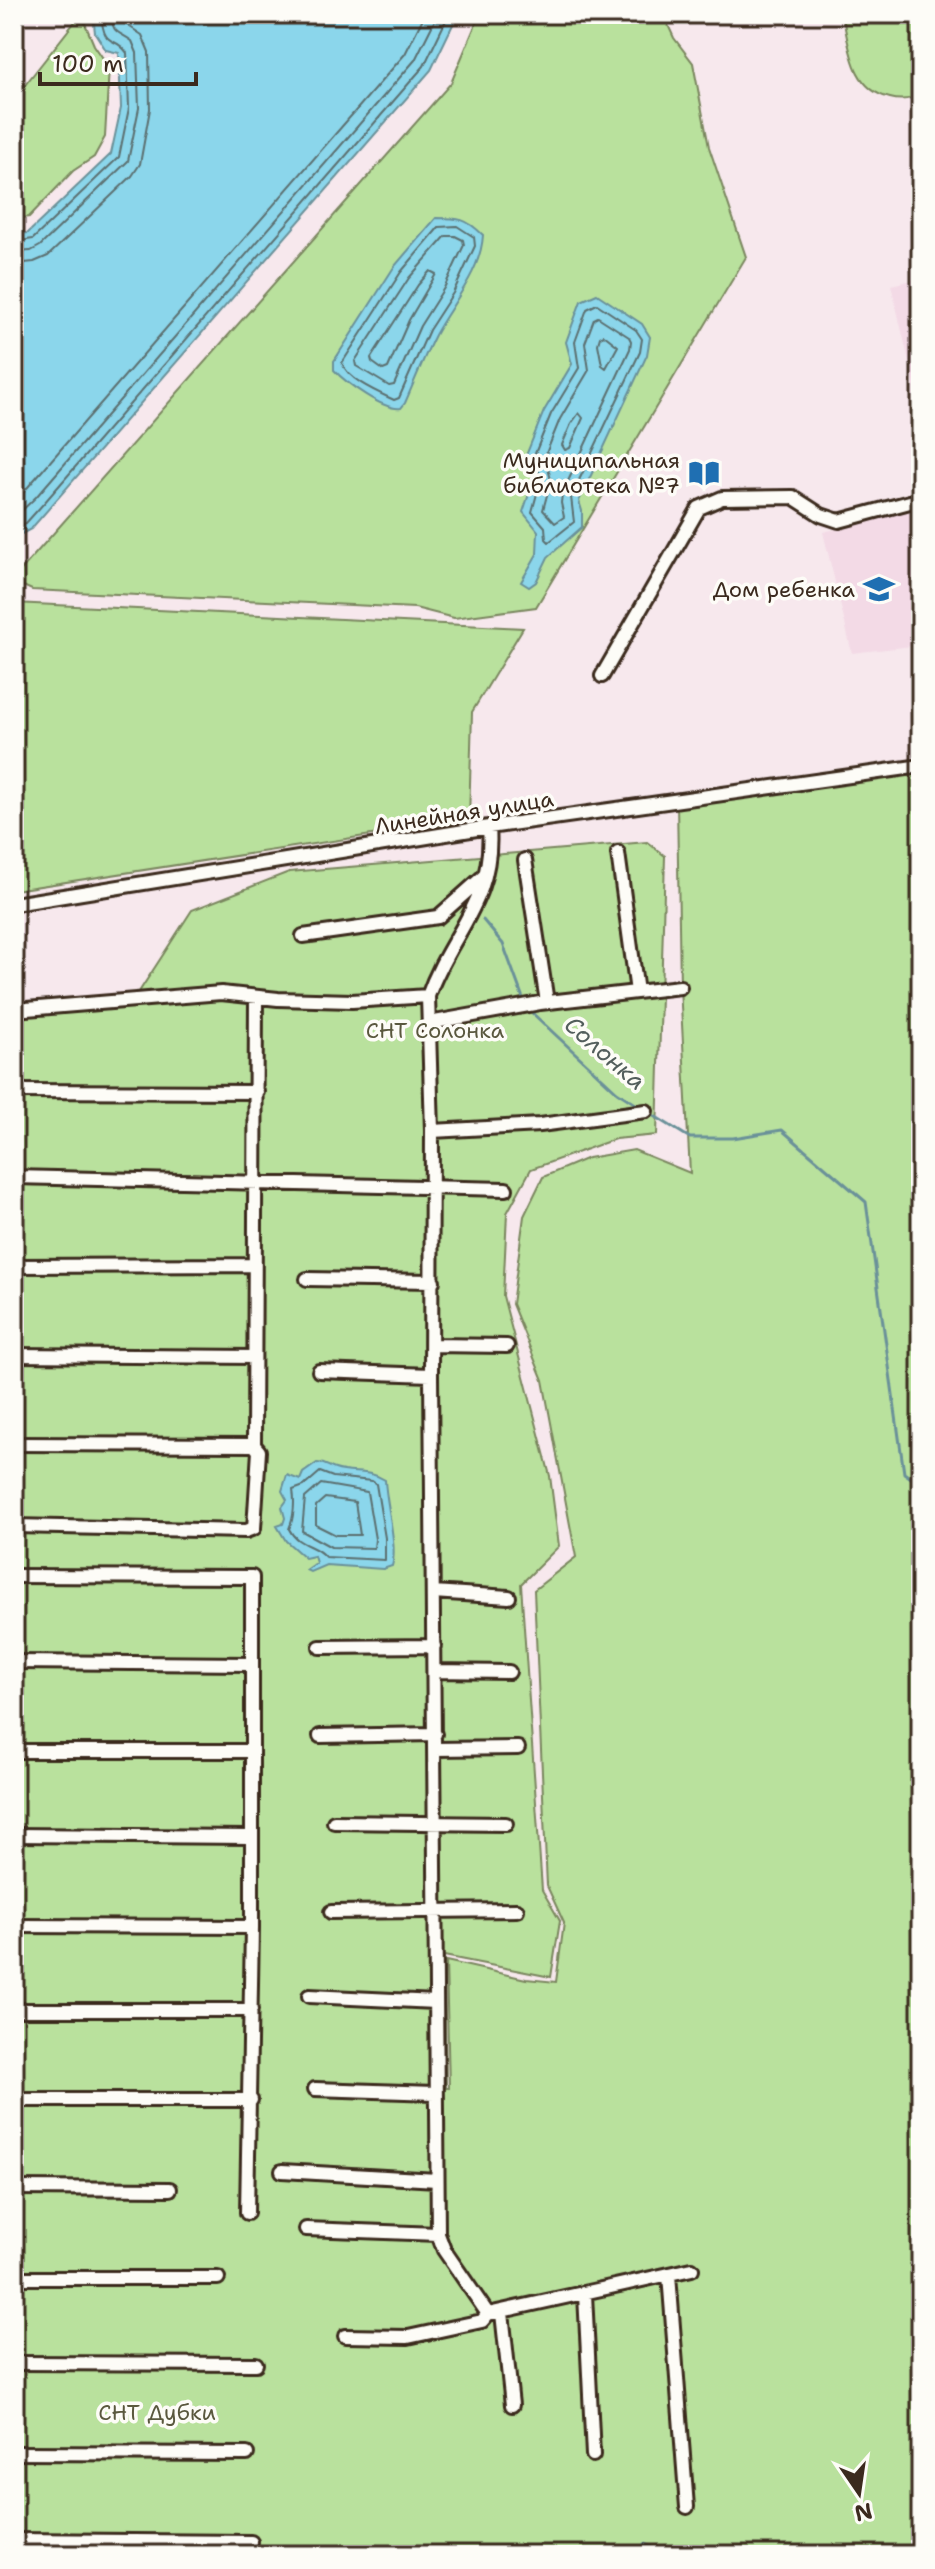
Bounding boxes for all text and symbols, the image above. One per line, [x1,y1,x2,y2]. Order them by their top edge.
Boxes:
scale bar [40,36,196,86]
text: 100 m [52,48,124,80]
place label: Муниципальная библиотека №7 [503,446,680,500]
library icon: Муниципальная библиотека №7 [687,456,721,490]
school or university icon: Дом ребенка [862,572,896,606]
place label: Дом ребенка [713,575,855,604]
street label: Линейная улица [373,784,556,841]
water label: Солонка [558,1009,652,1097]
park label: СНТ Солонка [366,1016,505,1045]
park label: СНТ Дубки [98,2398,216,2427]
north arrow [819,2453,899,2533]
text: N [852,2496,875,2528]

